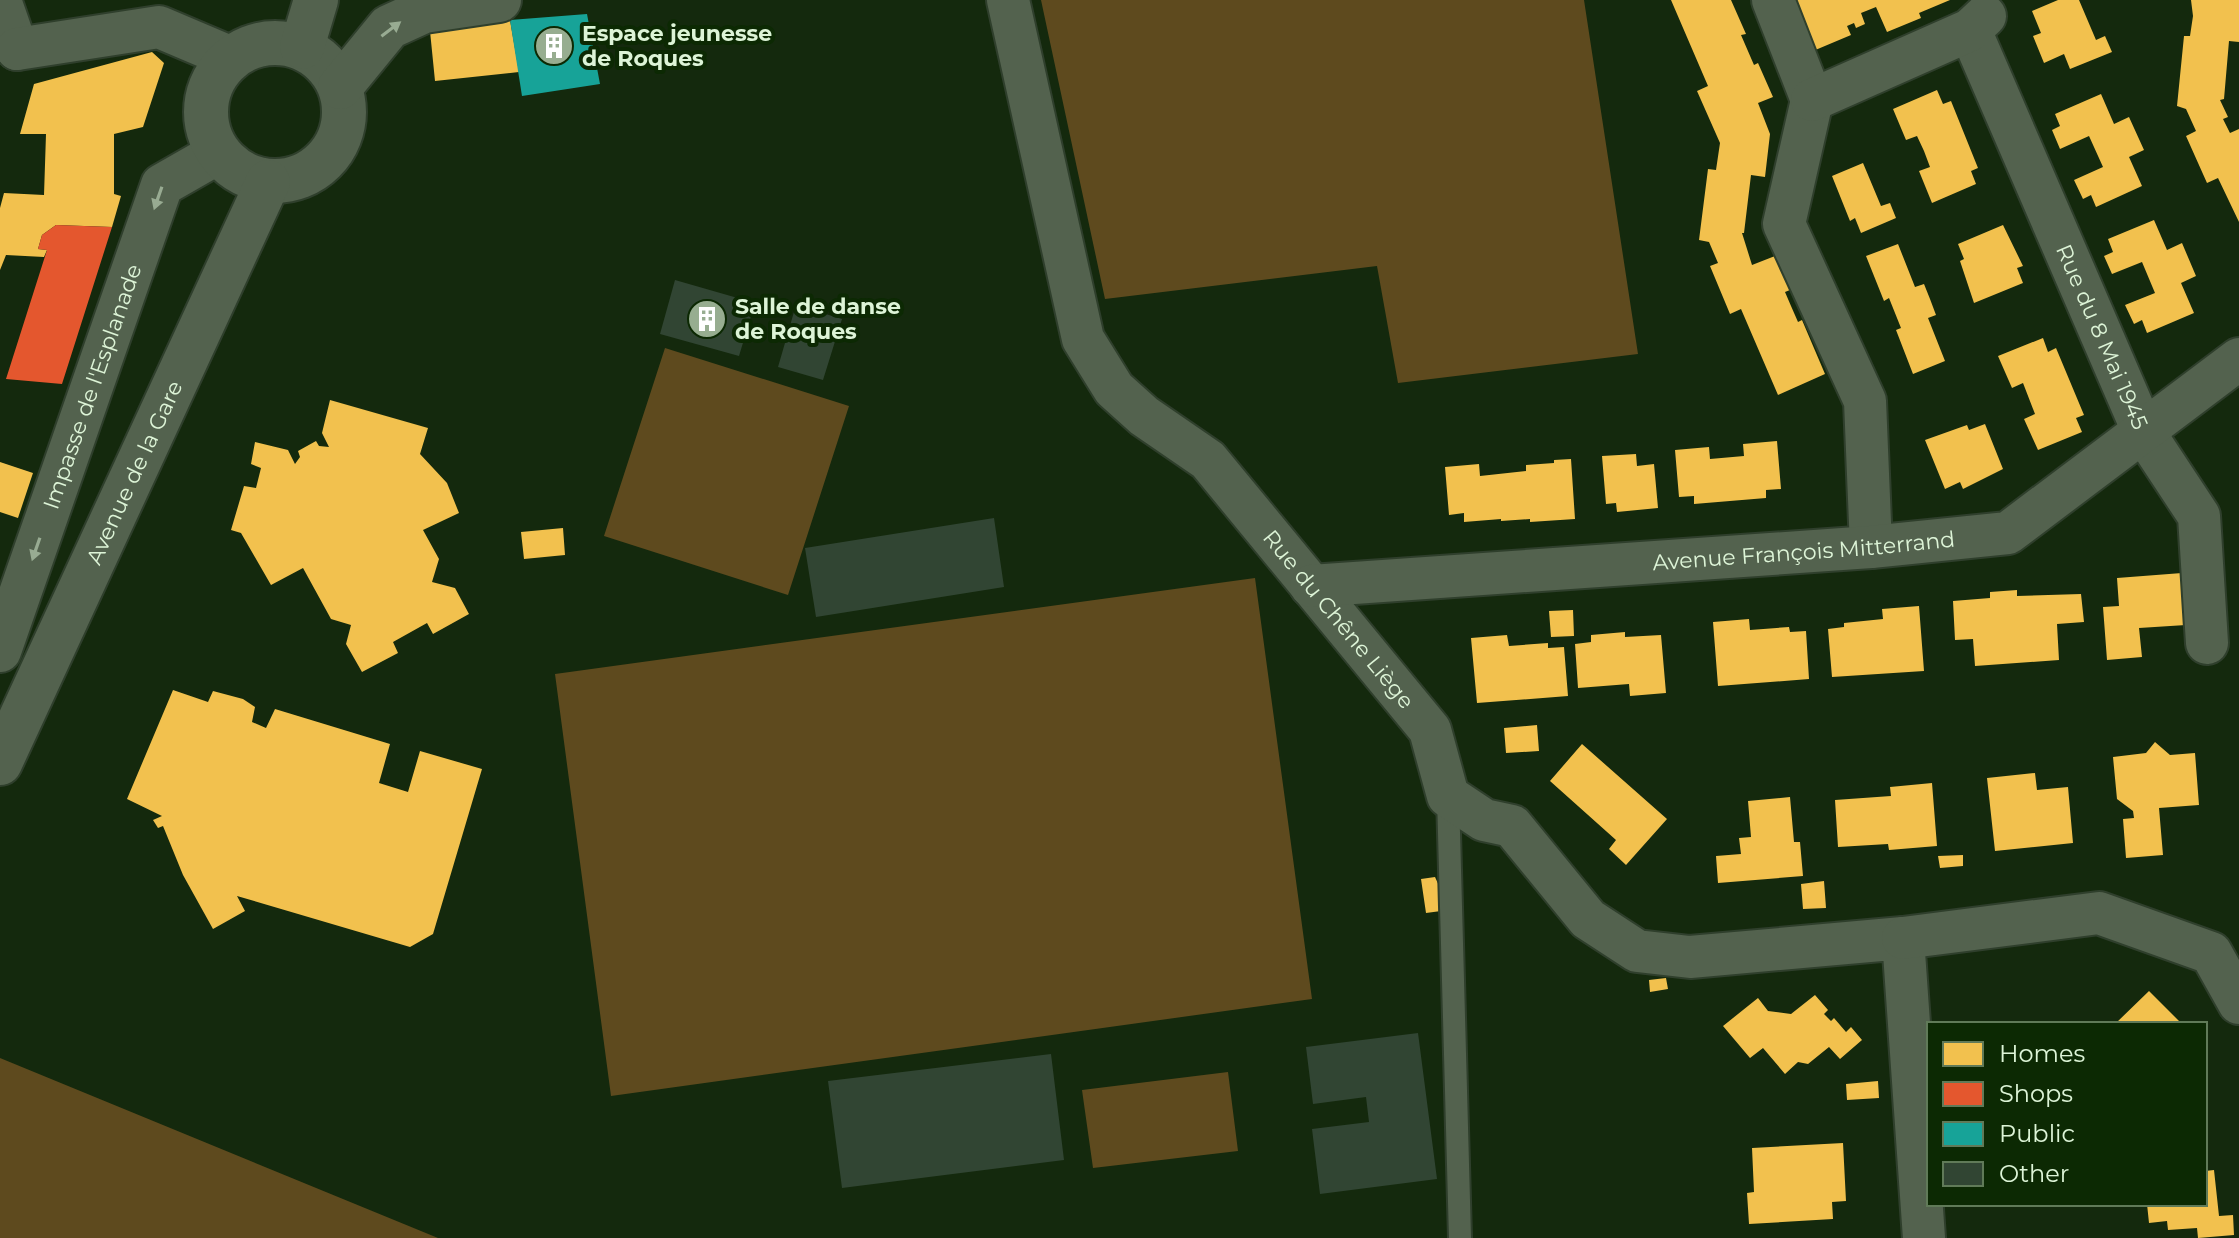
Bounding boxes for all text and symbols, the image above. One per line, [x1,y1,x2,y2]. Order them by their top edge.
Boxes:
place label: Espace jeunesse de Roques [582,20,772,72]
one-way arrow [380,21,402,37]
building icon: Espace jeunesse de Roques [533,25,575,67]
one-way arrow [151,186,164,210]
street label: Rue du 8 Mai 1945 [2050,240,2154,434]
street label: Impasse de l'Esplanade [37,260,148,513]
place label: Salle de danse de Roques [735,293,901,345]
building icon: Salle de danse de Roques [686,298,728,340]
street label: Avenue de la Gare [80,376,188,569]
street label: Rue du Chêne Liège [1257,524,1420,714]
street label: Avenue François Mitterrand [1652,525,1956,576]
one-way arrow [29,537,41,561]
legend [1927,1022,2207,1206]
text: Homes [1999,1039,2085,1068]
text: Shops [1999,1079,2073,1108]
text: Public [1999,1119,2075,1148]
text: Other [1999,1159,2069,1188]

